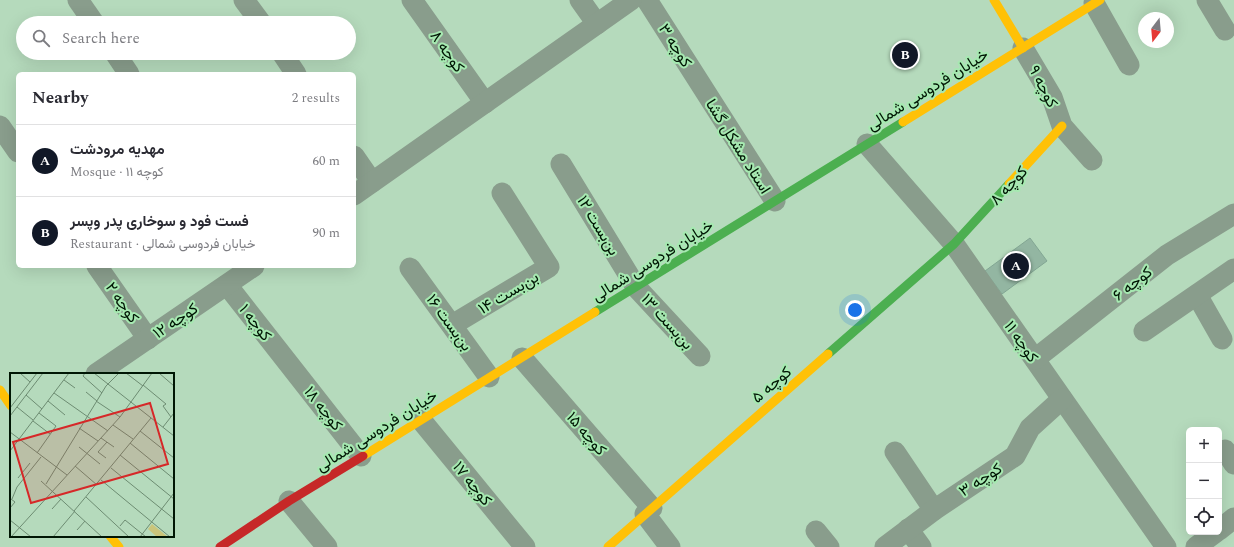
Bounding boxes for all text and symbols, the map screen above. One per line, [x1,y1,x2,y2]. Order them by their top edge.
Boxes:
north arrow [1138,12,1174,48]
search box [16,16,356,60]
street label: کوچه ۳ [652,19,698,72]
street label: کوچه ۸ [424,26,470,78]
icon: search [30,27,52,49]
text: Search here [62,27,140,50]
pin: B [892,40,918,70]
street label: خیابان فردوسی شمالی [862,43,993,137]
street label: کوچه ۹ [1022,61,1064,112]
text: Nearby [32,85,88,111]
text: 2 results [292,88,340,108]
street label: استاد مشکل گشا [699,94,777,199]
text: مهدیه مرودشت [70,138,165,161]
text: A [40,151,50,171]
text: 60 m [313,151,340,171]
street label: کوچه ۸ [984,160,1033,211]
text: Mosque · کوچه ۱۱ [70,162,163,182]
street label: بن‌بست ۱۲ [571,191,626,260]
text: فست فود و سوخاری پدر وپسر [70,210,249,233]
street label: خیابان فردوسی شمالی [587,214,718,308]
text: B [40,223,50,243]
text: 90 m [313,223,340,243]
text: Restaurant · خیابان فردوسی شمالی [70,234,255,254]
pin: A [1003,251,1029,281]
street label: کوچه ۶ [1107,260,1158,307]
street label: بن‌بست ۱۴ [474,265,543,320]
street label: کوچه ۲ [99,277,145,328]
street label: بن‌بست ۱۳ [635,288,699,355]
street label: بن‌بست ۱۶ [420,289,478,356]
street label: کوچه ۱۲ [148,297,203,345]
street label: کوچه ۱ [233,299,278,347]
your location [845,300,865,320]
street label: کوچه ۱۱ [998,316,1044,367]
street label: کوچه ۵ [746,360,797,409]
inset map [10,373,174,537]
street label: کوچه ۱۸ [298,381,348,436]
street label: خیابان فردوسی شمالی [311,384,442,478]
street label: کوچه ۱۵ [560,406,612,461]
map controls [1186,427,1222,535]
button: + [1186,427,1222,463]
street label: کوچه ۱۷ [447,456,498,511]
street label: کوچه ۳ [954,457,1007,503]
button: − [1186,463,1222,499]
button: locate [1186,499,1222,535]

